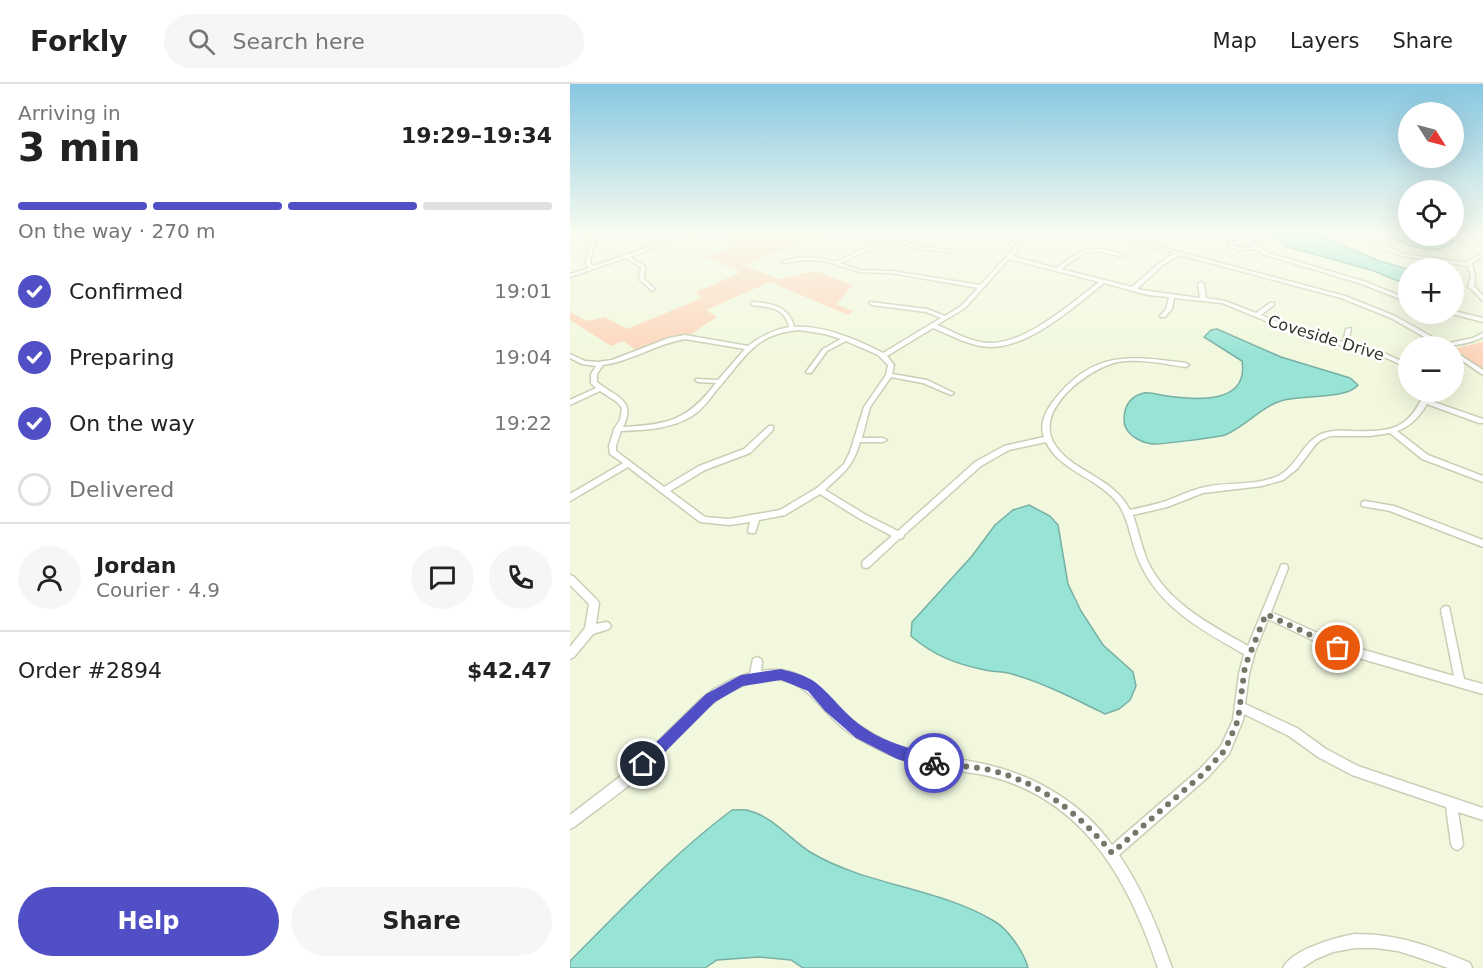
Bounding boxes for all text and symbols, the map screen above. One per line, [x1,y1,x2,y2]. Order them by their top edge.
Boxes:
search box [164,14,584,68]
text: Forkly [30,25,128,58]
icon: search [185,25,218,58]
text: Search here [233,29,365,54]
text: Map [1213,29,1257,53]
text: Layers [1290,29,1359,53]
text: Share [1392,29,1453,53]
text: Arriving in [18,101,121,125]
north arrow [1398,102,1464,168]
map controls [1398,102,1464,402]
text: 19:29–19:34 [401,123,552,148]
text: 3 min [18,125,140,170]
button: locate [1398,180,1464,246]
text: On the way · 270 m [18,219,216,243]
button: + [1398,258,1464,324]
icon: check [18,275,51,308]
text: Confirmed [69,279,183,304]
text: 19:01 [494,279,552,303]
street label: Coveside Drive [1265,311,1387,365]
button: − [1398,336,1464,402]
icon: check [18,341,51,374]
text: Preparing [69,345,175,370]
text: 19:04 [494,345,552,369]
icon: check [18,407,51,440]
text: On the way [69,411,195,436]
text: 19:22 [494,411,552,435]
text: Delivered [69,477,174,502]
button: person [18,546,81,609]
button: chat [411,546,474,609]
button: phone [489,546,552,609]
text: Jordan [96,553,176,578]
text: Courier · 4.9 [96,578,220,602]
pin [1312,622,1363,673]
icon: bag [1321,631,1354,664]
text: Order #2894 [18,658,162,683]
text: $42.47 [467,658,552,683]
courier [904,733,964,793]
pin [617,738,668,789]
icon: home [626,747,659,780]
icon: bike [918,747,951,780]
button: Help [18,887,279,956]
button: Share [291,887,552,956]

